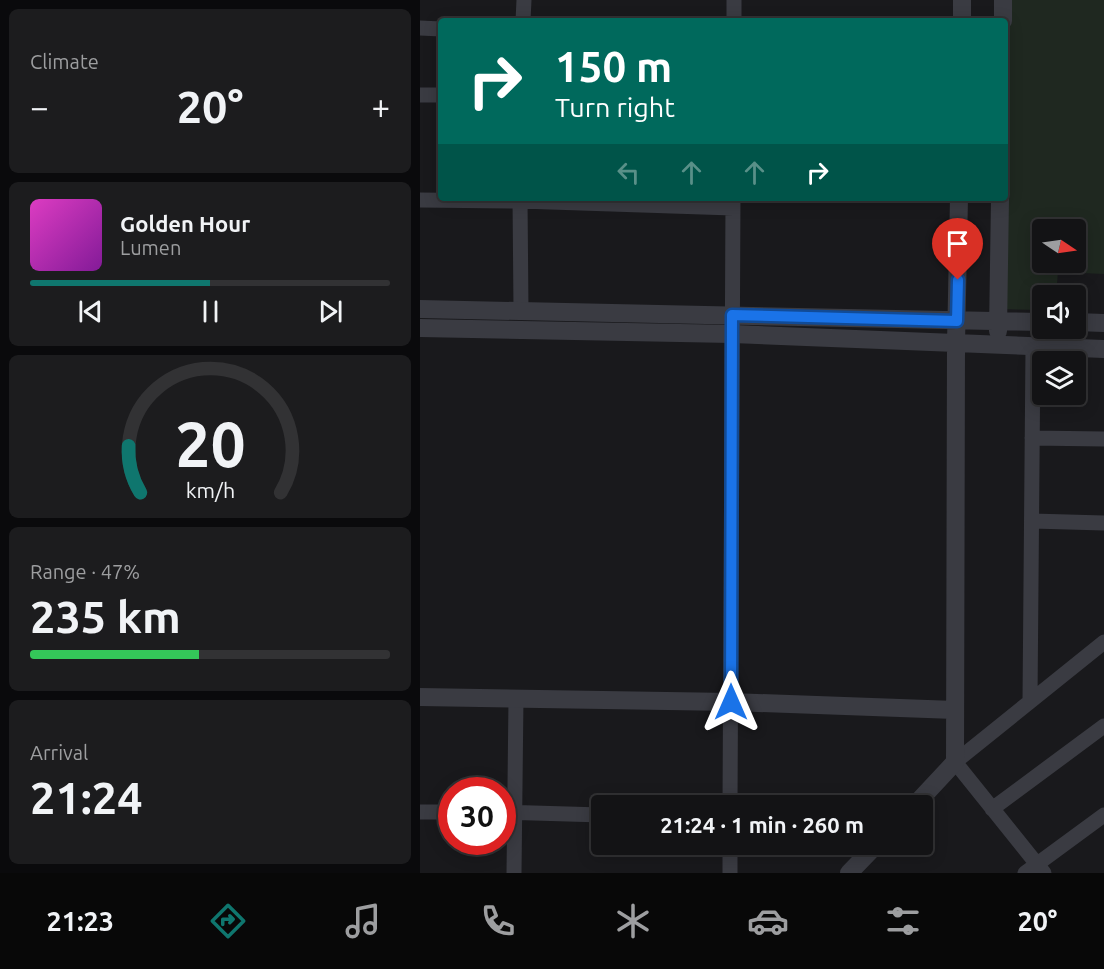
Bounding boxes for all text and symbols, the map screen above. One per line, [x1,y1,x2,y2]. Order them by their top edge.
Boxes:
icon: right [456,42,534,120]
text: 150 m [555,43,672,90]
text: Climate [30,50,99,73]
text: 20° [177,81,243,132]
text: − [30,88,49,125]
text: + [371,88,390,125]
text: Turn right [555,92,675,122]
icon: left [612,156,645,189]
icon: ahead [675,156,708,189]
icon: ahead [738,156,771,189]
icon: right [801,156,834,189]
text: Golden Hour [120,211,250,236]
pin [932,218,983,280]
north arrow [1032,219,1086,273]
map controls [1032,219,1086,405]
icon: arrive [941,227,974,260]
text: Lumen [120,236,181,259]
button: sound [1032,285,1086,339]
icon: previous [74,295,107,328]
icon: pause [194,295,227,328]
icon: next [314,295,347,328]
button: layers [1032,351,1086,405]
text: 20 [175,410,245,480]
text: km/h [185,479,235,503]
text: Range · 47% [30,560,140,583]
text: 235 km [30,591,181,642]
position arrow [699,670,763,734]
text: Arrival [30,741,88,764]
text: 21:24 [30,772,143,823]
speed limit sign: 30 [438,777,516,855]
text: 21:24 · 1 min · 260 m [660,812,864,837]
icon: directions [207,900,249,942]
icon: music [342,900,384,942]
icon: phone [477,900,519,942]
icon: climate [612,900,654,942]
icon: car [747,900,789,942]
icon: filters [882,900,924,942]
text: 21:23 [47,906,114,936]
text: 20° [1017,906,1057,936]

